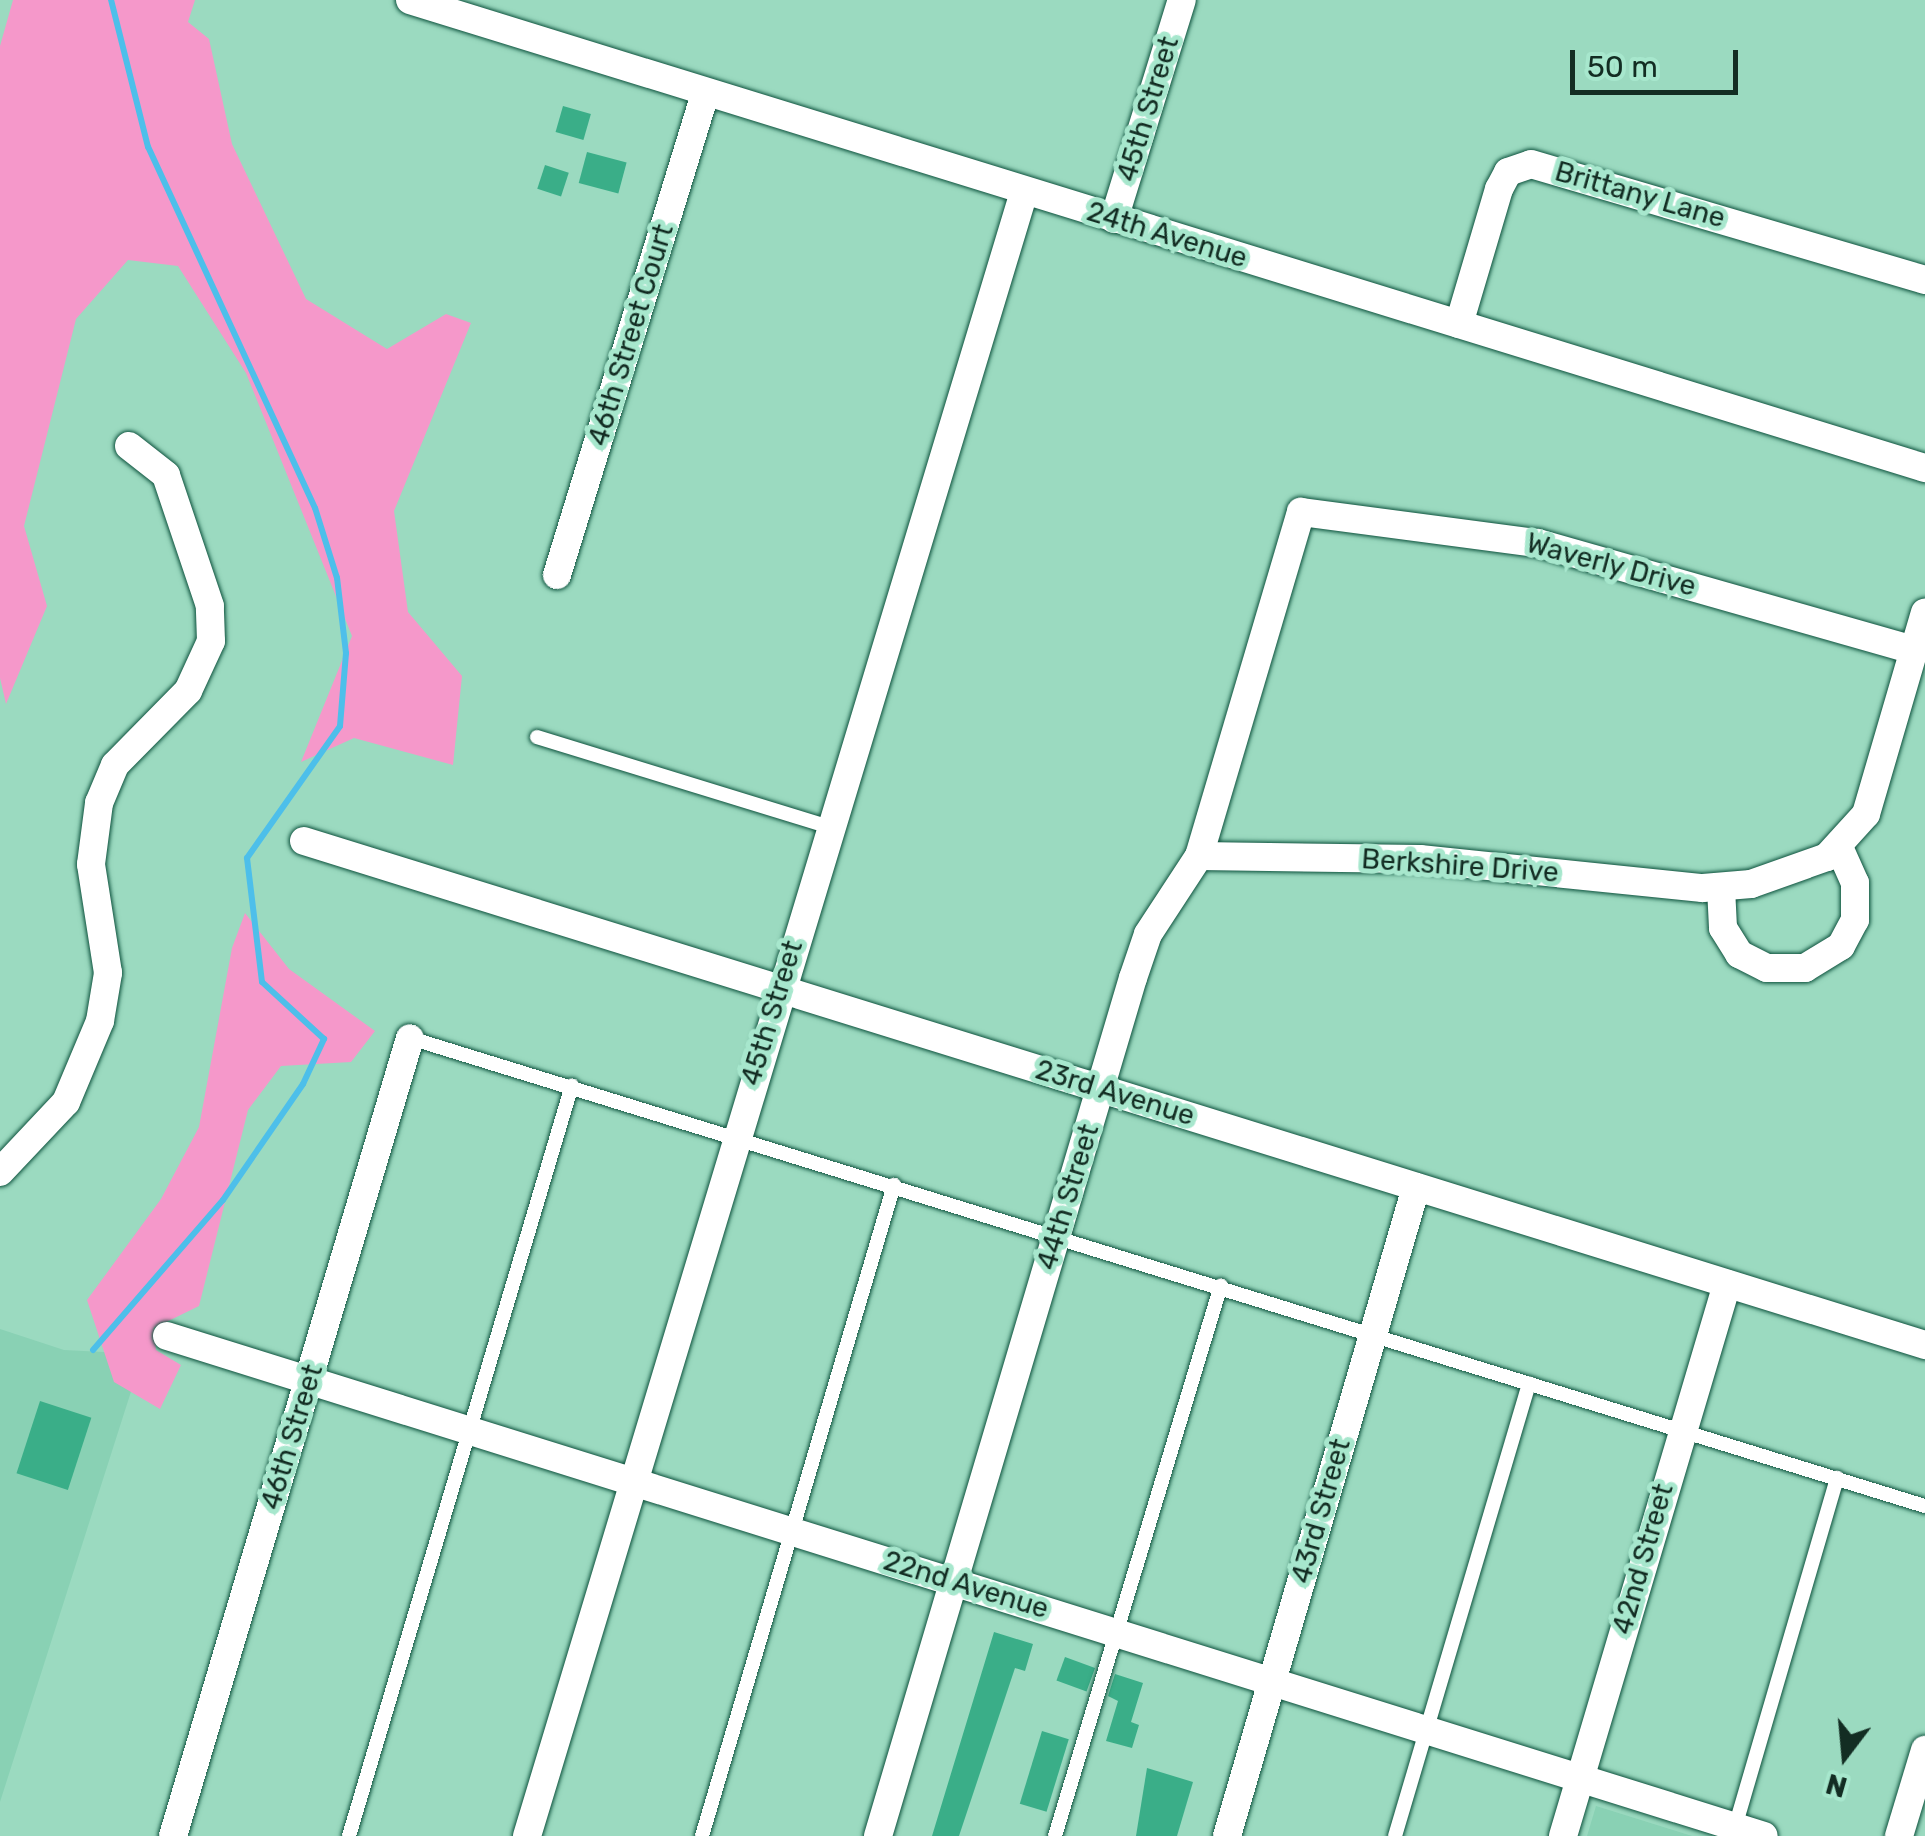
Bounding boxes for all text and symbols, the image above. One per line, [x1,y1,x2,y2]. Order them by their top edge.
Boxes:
scale bar [1575,30,1742,92]
street label: 45th Street [1110,32,1186,186]
text: 50 m [1587,49,1658,85]
street label: Brittany Lane [1551,155,1729,235]
street label: 24th Avenue [1082,195,1252,275]
street label: 46th Street Court [581,220,681,450]
street label: Waverly Drive [1522,526,1700,604]
street label: Berkshire Drive [1360,842,1560,890]
street label: 45th Street [734,936,810,1090]
street label: 23rd Avenue [1031,1053,1199,1133]
street label: 44th Street [1030,1120,1106,1274]
street label: 46th Street [254,1360,330,1514]
street label: 43rd Street [1284,1435,1358,1587]
street label: 42nd Street [1605,1480,1681,1638]
street label: 22nd Avenue [879,1544,1053,1626]
north arrow [1795,1706,1895,1806]
text: N [1822,1767,1851,1804]

